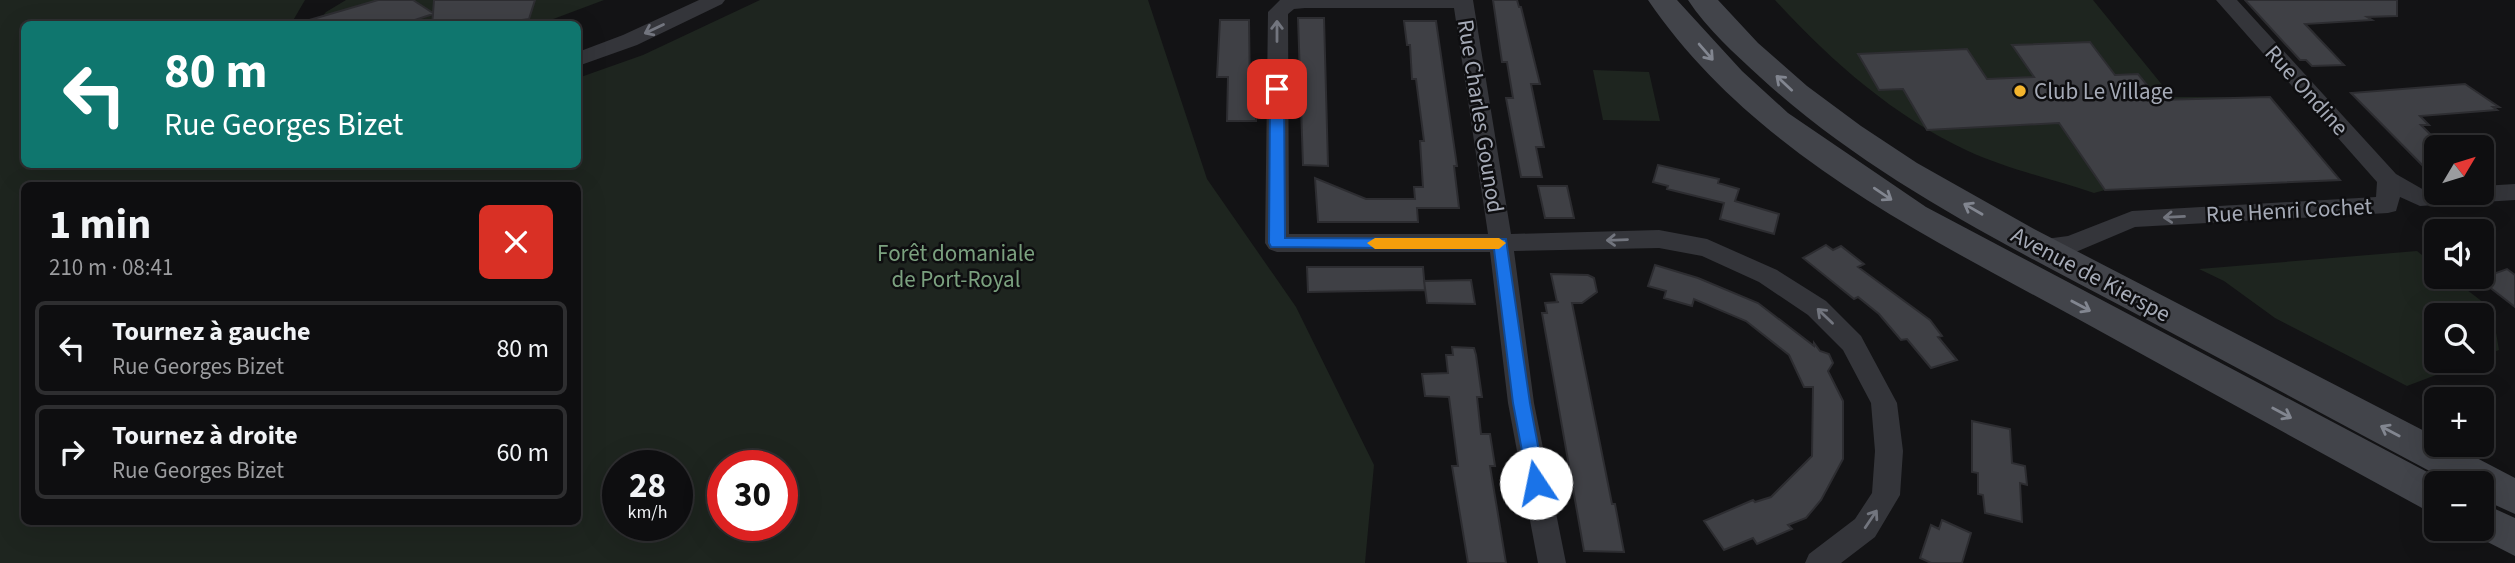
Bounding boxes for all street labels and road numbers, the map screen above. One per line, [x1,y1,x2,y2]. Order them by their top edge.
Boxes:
street label: Rue Charles Gounod [1449,17,1512,215]
street label: Rue Ondine [2257,38,2356,143]
street label: Rue Henri Cochet [2205,190,2373,231]
street label: Avenue de Kierspe [2005,218,2176,330]

